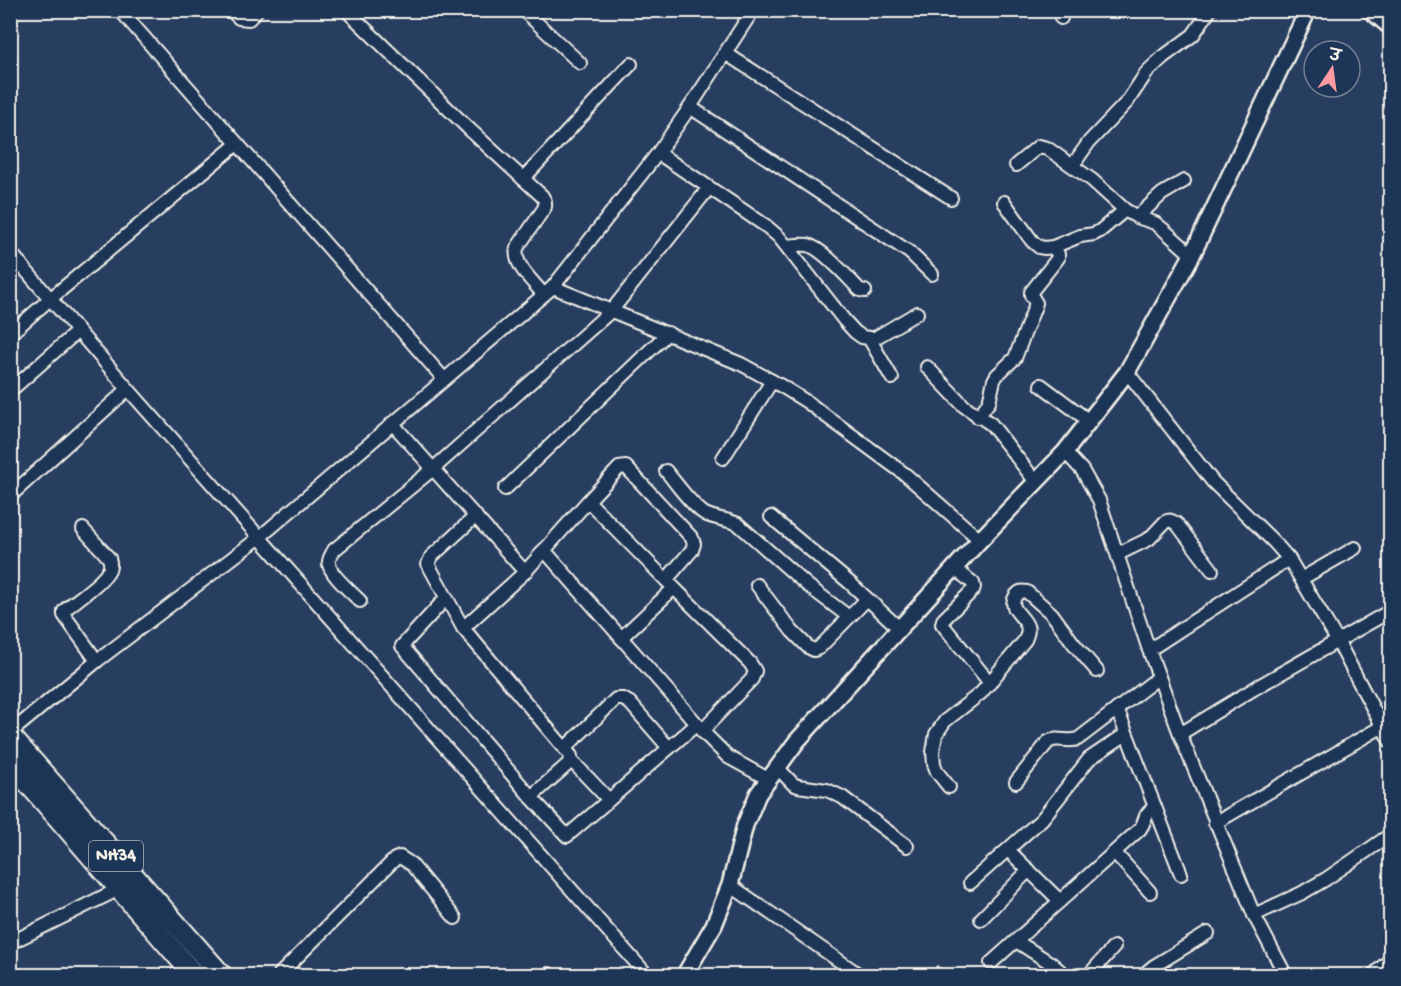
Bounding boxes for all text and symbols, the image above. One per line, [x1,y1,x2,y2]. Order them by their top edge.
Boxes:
north arrow [1302,39,1362,99]
text: उ [1325,47,1343,69]
road number: NH34 [89,841,143,871]

